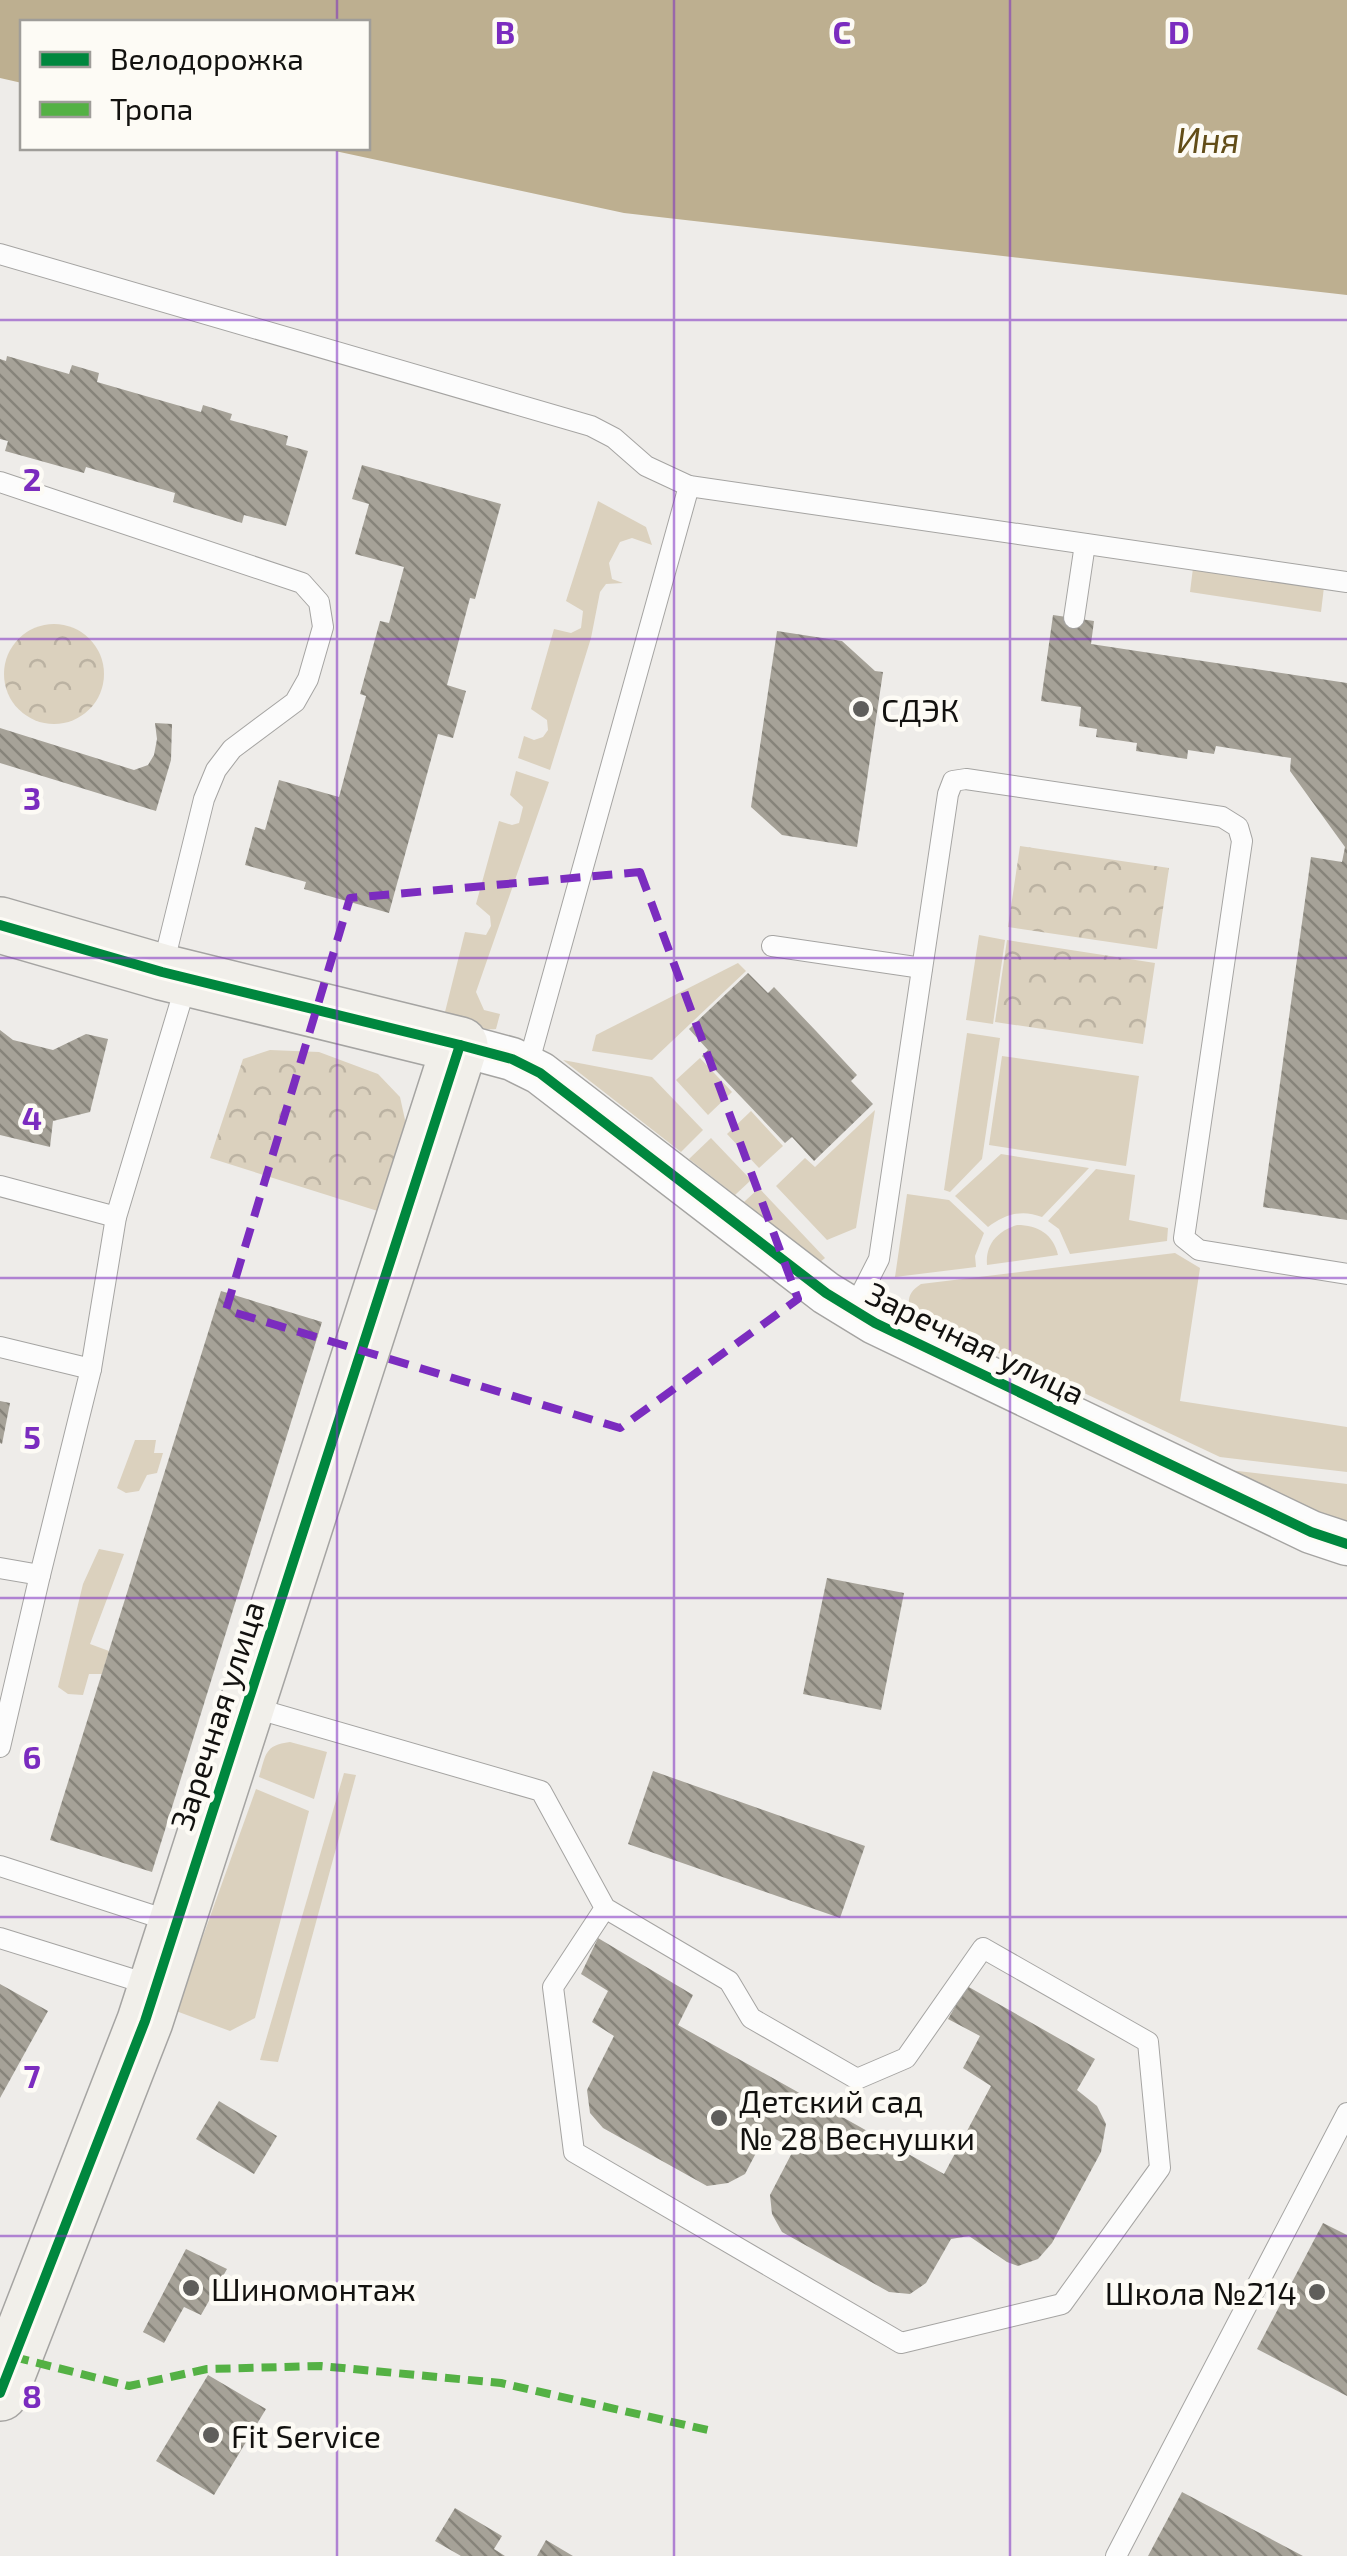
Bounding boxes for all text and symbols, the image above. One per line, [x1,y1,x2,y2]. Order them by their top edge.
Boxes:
text: B [495,12,515,50]
text: C [833,12,851,50]
text: D [1168,12,1190,50]
legend [20,20,370,150]
text: Велодорожка [110,40,304,76]
text: Тропа [110,90,193,126]
water label: Иня [1176,118,1240,160]
text: 2 [23,459,41,497]
place label: СДЭК [881,690,959,728]
marker: СДЭК [850,698,872,720]
text: 3 [23,778,41,816]
text: 4 [22,1098,42,1136]
street label: Заречная улица [860,1273,1091,1412]
text: 5 [23,1417,41,1455]
street label: Заречная улица [161,1596,272,1835]
text: 6 [23,1737,41,1775]
text: 7 [24,2056,41,2094]
place label: Детский сад № 28 Веснушки [739,2081,975,2157]
marker: Детский сад № 28 Веснушки [708,2107,730,2129]
place label: Шиномонтаж [211,2269,416,2307]
place label: Школа №214 [1105,2273,1297,2311]
marker: Шиномонтаж [180,2277,202,2299]
marker: Школа №214 [1306,2281,1328,2303]
text: 8 [22,2376,42,2414]
place label: Fit Service [231,2416,381,2454]
marker: Fit Service [200,2424,222,2446]

